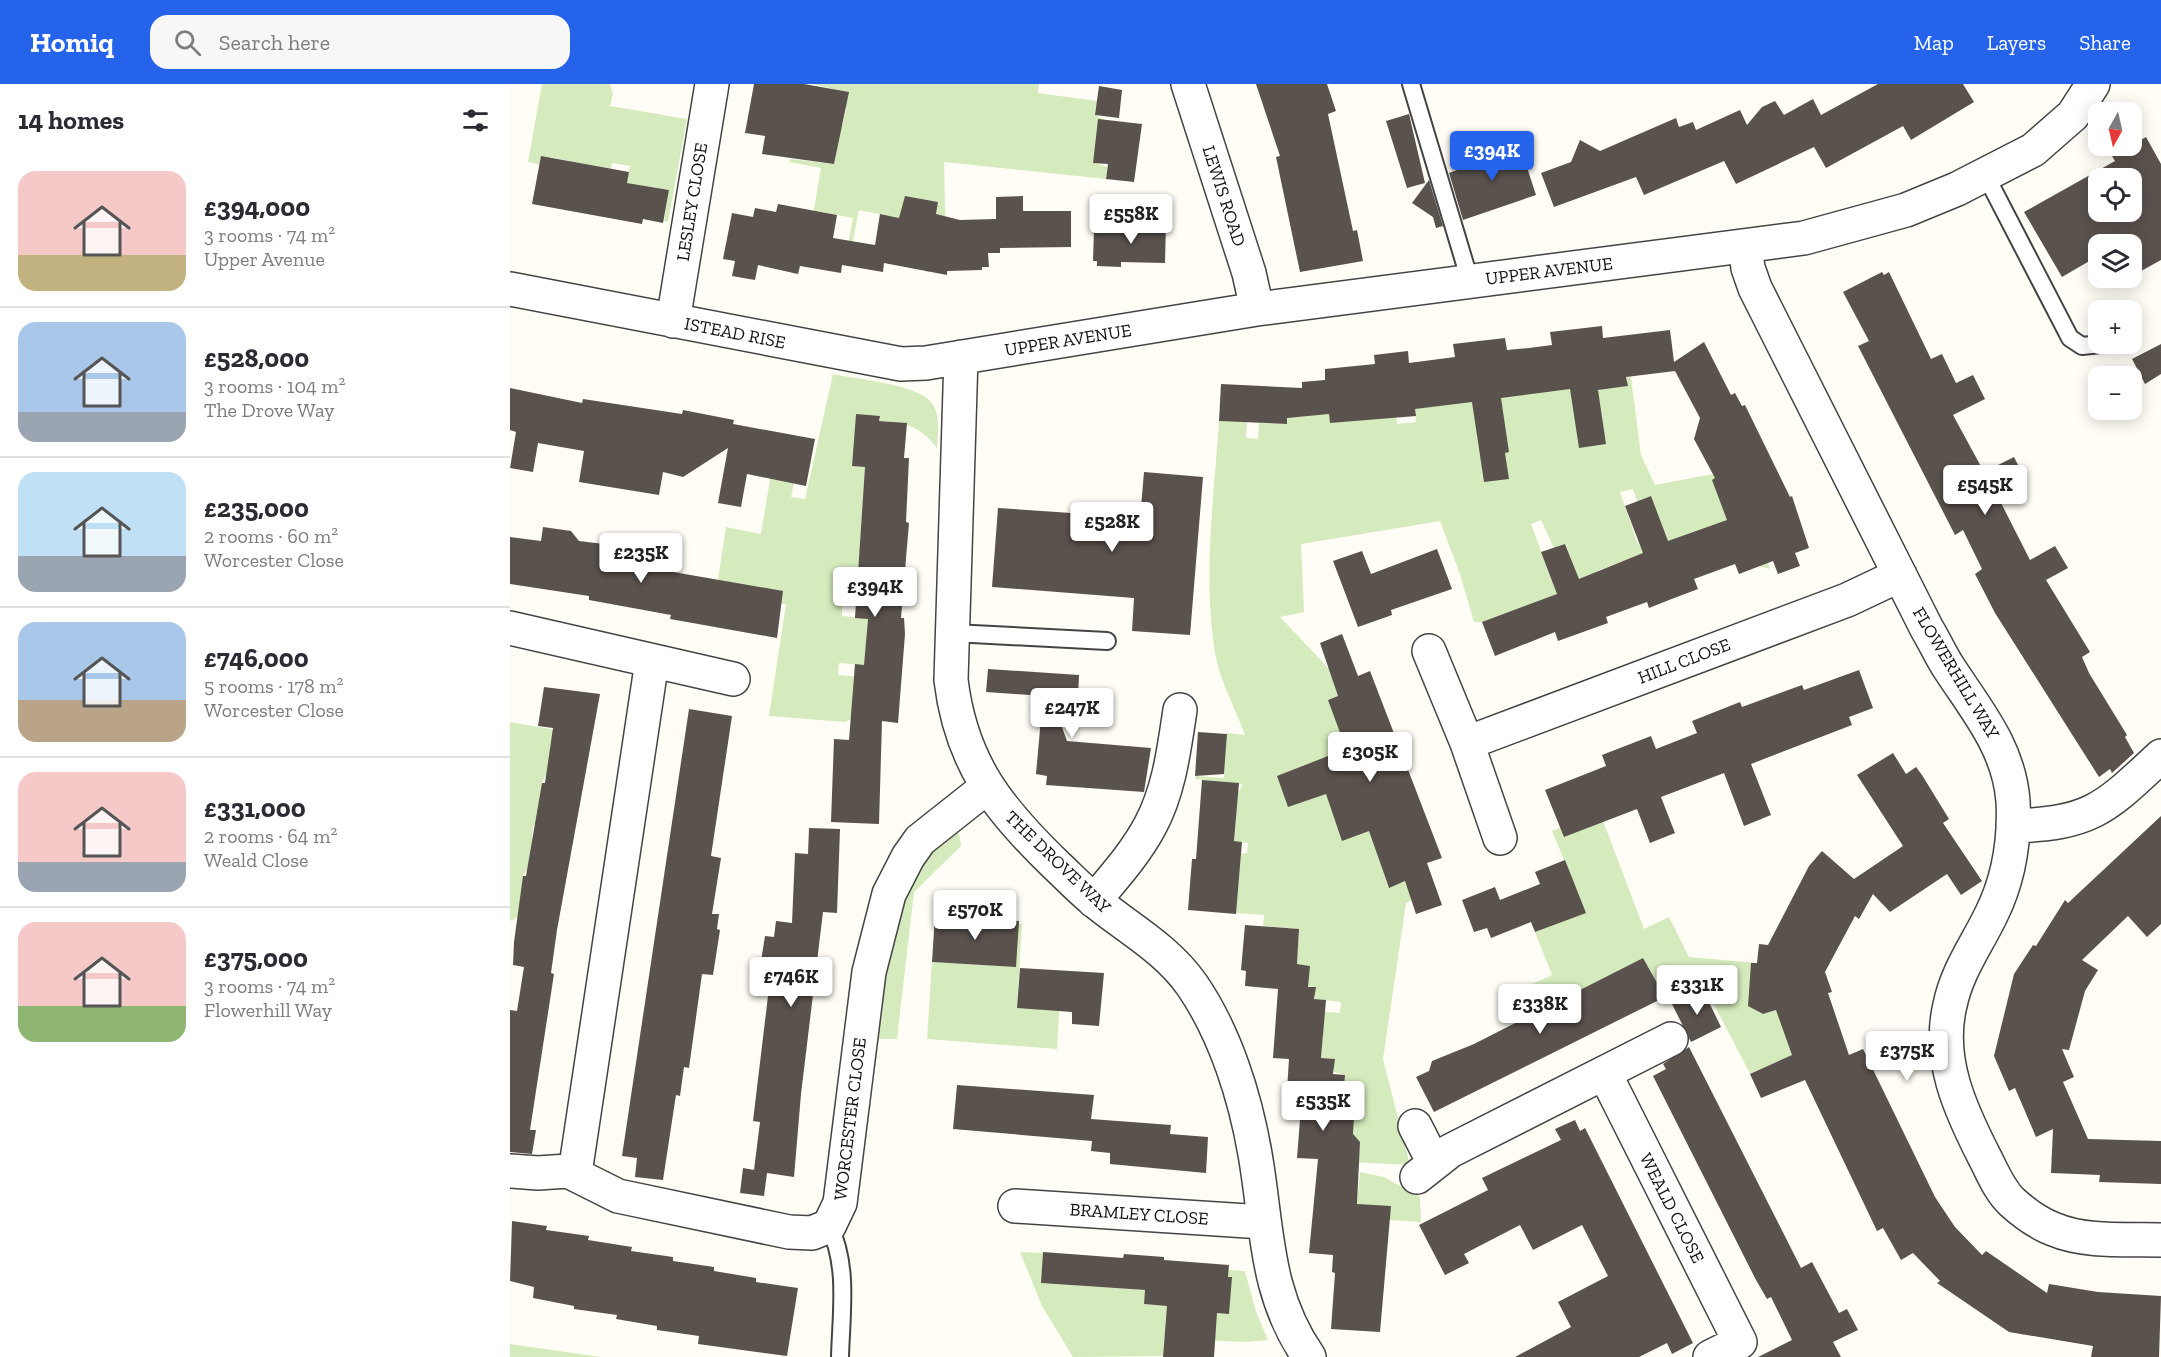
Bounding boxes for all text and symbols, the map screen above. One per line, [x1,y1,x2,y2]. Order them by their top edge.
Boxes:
search box [150,15,570,69]
text: Homiq [30,26,114,59]
icon: search [171,26,204,59]
text: Search here [219,29,330,56]
text: Map [1914,30,1954,55]
text: Layers [1987,30,2046,55]
text: Share [2079,30,2131,55]
north arrow [2088,102,2142,156]
map controls [2088,102,2142,420]
text: 14 homes [18,104,124,136]
icon: filters [459,104,492,137]
pin: £394K [1450,131,1534,182]
text: £394K [1464,138,1520,162]
street label: LESLEY CLOSE [672,141,712,263]
street label: LEWIS ROAD [1197,143,1251,249]
button: locate [2088,168,2142,222]
text: £394,000 [204,191,310,223]
pin: £558K [1089,194,1173,245]
icon: home [66,195,138,267]
text: £558K [1103,201,1159,225]
text: 3 rooms · 74 m² [204,223,335,247]
button: layers [2088,234,2142,288]
text: Upper Avenue [204,247,325,271]
street label: UPPER AVENUE [1484,252,1614,290]
button: + [2088,300,2142,354]
street label: ISTEAD RISE [683,312,787,354]
street label: UPPER AVENUE [1003,319,1133,361]
text: £528,000 [204,342,309,374]
icon: home [66,346,138,418]
button: − [2088,366,2142,420]
text: 3 rooms · 104 m² [204,374,345,398]
text: The Drove Way [204,398,334,422]
pin: £545K [1943,465,2027,516]
text: £545K [1957,472,2013,496]
text: £235,000 [204,492,309,524]
icon: home [66,496,138,568]
pin: £528K [1070,502,1154,553]
text: £528K [1084,509,1140,533]
text: 2 rooms · 60 m² [204,524,338,548]
pin: £235K [599,533,683,584]
text: £235K [613,540,669,564]
text: Worcester Close [204,548,344,572]
pin: £394K [833,567,917,618]
text: £394K [847,574,903,598]
street label: FLOWERHILL WAY [1908,603,2004,743]
street label: HILL CLOSE [1635,633,1733,689]
text: £746,000 [204,642,309,674]
icon: home [66,646,138,718]
text: 5 rooms · 178 m² [204,674,343,698]
pin: £247K [1030,688,1114,739]
text: £247K [1044,695,1100,719]
text: Worcester Close [204,698,344,722]
pin: £305K [1328,732,1412,783]
text: £305K [1342,739,1398,763]
text: £331,000 [204,792,306,824]
icon: home [66,796,138,868]
street label: THE DROVE WAY [1001,806,1115,918]
text: 2 rooms · 64 m² [204,824,337,848]
text: Weald Close [204,848,308,872]
pin: £570K [933,890,1017,941]
text: £570K [947,897,1003,921]
text: £375,000 [204,942,308,974]
icon: home [66,946,138,1018]
pin: £746K [749,957,833,1008]
text: £746K [763,964,819,988]
pin: £331K [1655,965,1739,1016]
text: £331K [1671,972,1723,996]
text: 3 rooms · 74 m² [204,974,335,998]
pin: £338K [1498,984,1582,1035]
text: £338K [1512,991,1568,1015]
text: Flowerhill Way [204,998,332,1022]
pin: £375K [1865,1031,1949,1082]
street label: WORCESTER CLOSE [829,1036,871,1202]
text: £375K [1880,1038,1934,1062]
pin: £535K [1281,1081,1365,1132]
text: £535K [1296,1088,1350,1112]
street label: WEALD CLOSE [1635,1149,1709,1267]
street label: BRAMLEY CLOSE [1069,1198,1209,1230]

